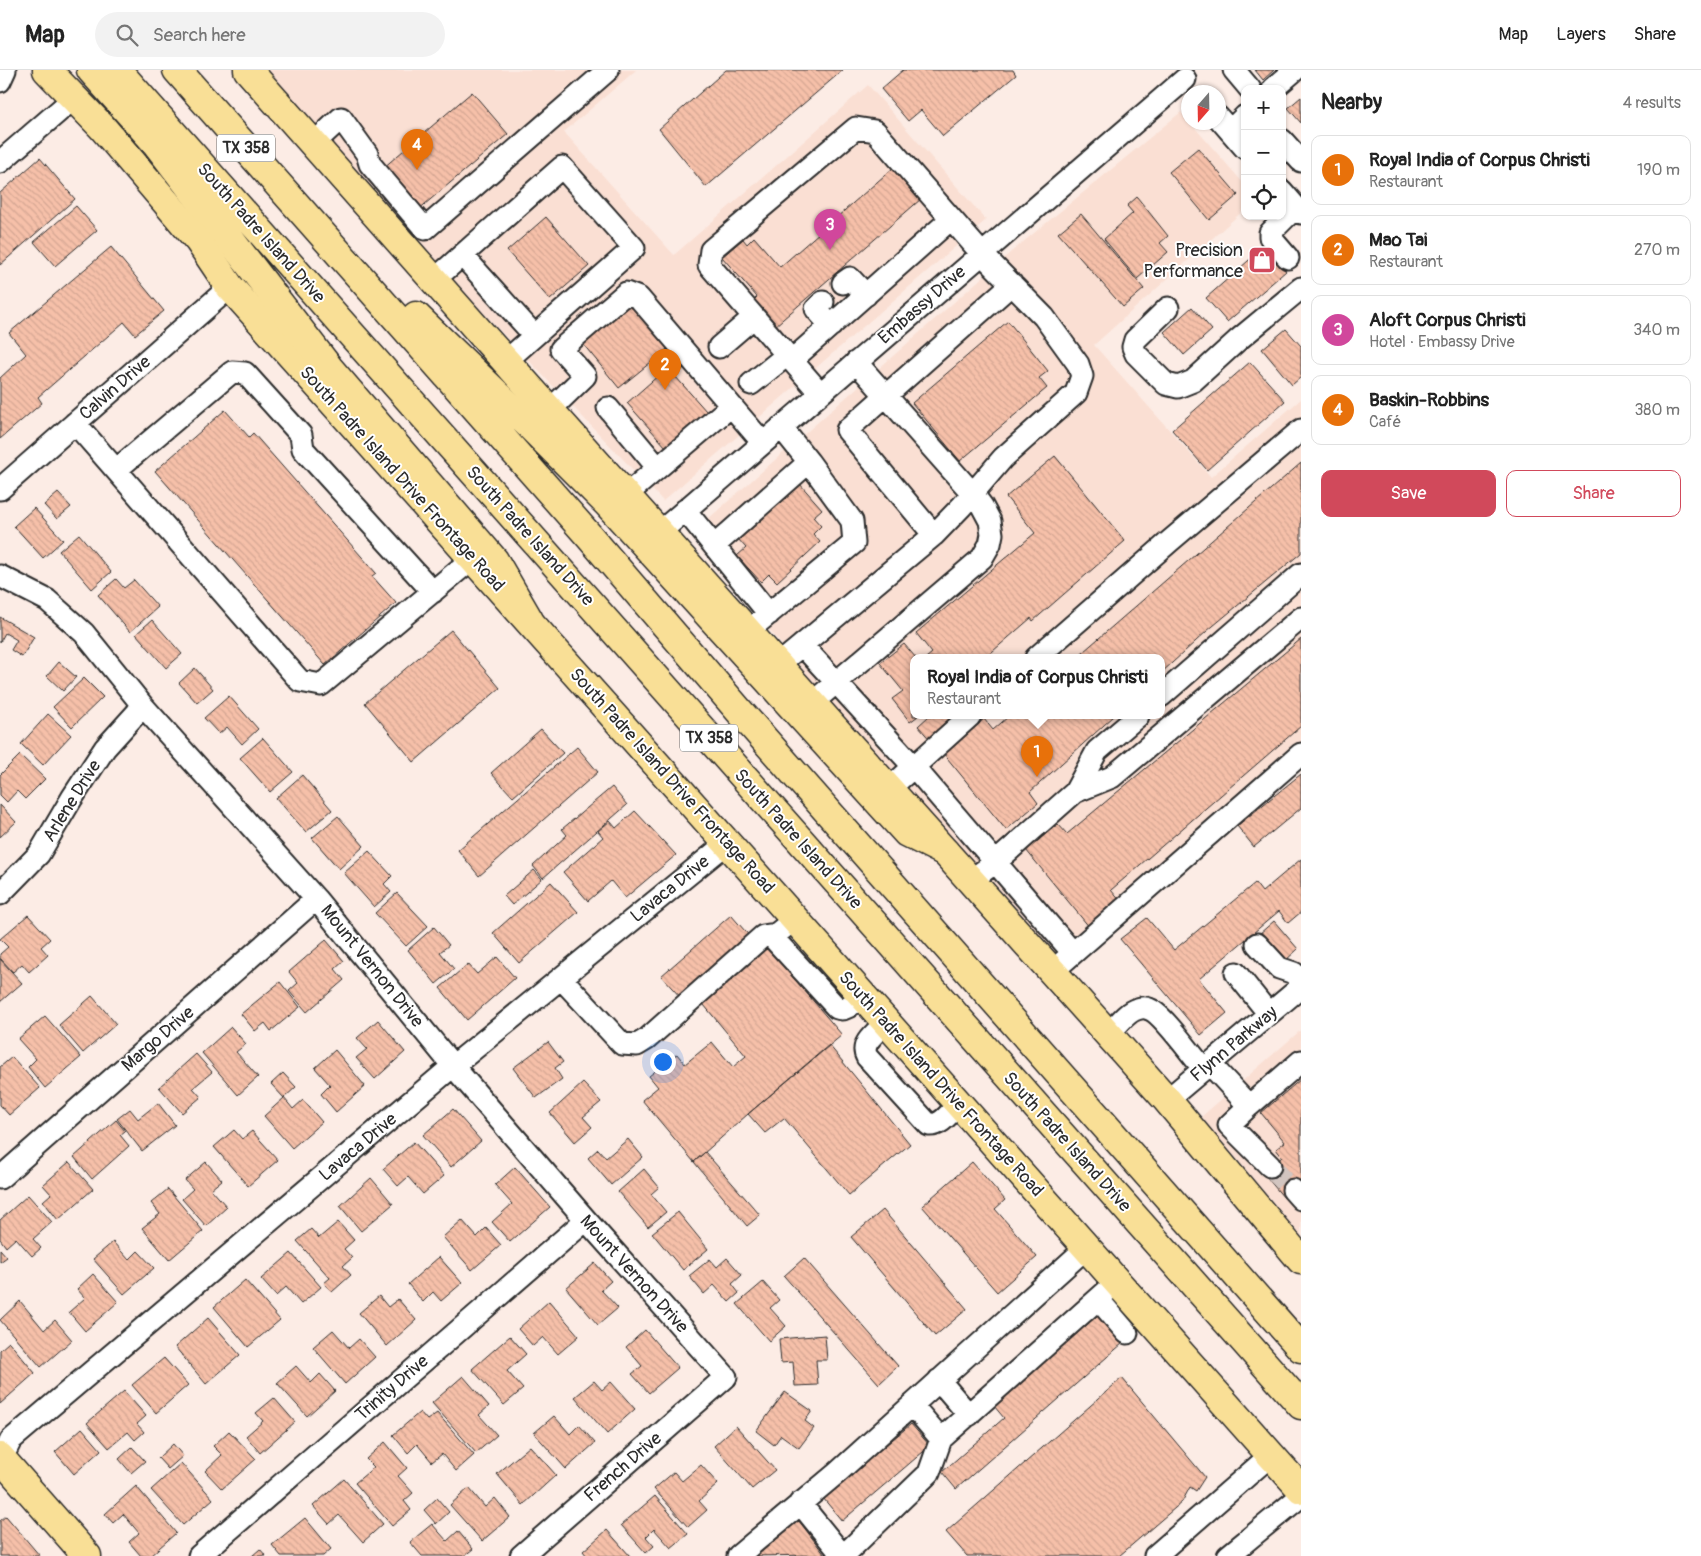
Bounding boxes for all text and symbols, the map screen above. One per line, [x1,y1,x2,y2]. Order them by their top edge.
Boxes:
search box [95,12,445,57]
text: Map [25,20,65,49]
icon: search [113,21,141,49]
text: Search here [153,23,246,47]
text: Map [1499,23,1528,46]
text: Layers [1556,23,1606,46]
text: Share [1634,23,1676,46]
north arrow [1181,85,1226,130]
map controls [1241,85,1286,220]
button: + [1241,85,1286,130]
text: Nearby [1321,89,1382,116]
text: 4 results [1623,93,1681,113]
pin: 4 [401,129,433,170]
button: − [1241,130,1286,175]
road number: TX 358 [217,134,275,162]
text: Royal India of Corpus Christi [1369,148,1590,172]
street label: South Padre Island Drive [192,158,330,308]
text: 1 [1335,160,1341,180]
text: 190 m [1637,160,1680,180]
text: Restaurant [1369,172,1443,192]
button: locate [1241,175,1286,220]
pin: 3 [814,209,846,250]
text: Mao Tai [1369,228,1427,252]
place label: Precision Performance [1143,239,1243,283]
text: 2 [1334,240,1342,260]
text: 270 m [1634,240,1680,260]
shop icon: Precision Performance [1247,245,1277,275]
text: Restaurant [1369,252,1443,272]
street label: Embassy Drive [873,261,971,349]
text: Aloft Corpus Christi [1369,308,1526,332]
text: 3 [1334,320,1342,340]
text: 340 m [1633,320,1680,340]
text: Hotel · Embassy Drive [1369,332,1515,352]
pin: 2 [649,349,681,390]
street label: Calvin Drive [74,351,156,425]
street label: South Padre Island Drive Frontage Road [295,361,509,597]
text: Baskin-Robbins [1369,388,1489,412]
text: 4 [1333,400,1343,420]
text: 380 m [1634,400,1680,420]
text: Café [1369,412,1401,432]
street label: South Padre Island Drive [461,461,599,611]
button: Save [1321,470,1496,517]
button: Share [1506,470,1681,517]
popup [910,654,1165,719]
street label: South Padre Island Drive Frontage Road [565,663,779,899]
text: Royal India of Corpus Christi [927,665,1148,689]
text: Restaurant [927,689,1001,709]
road number: TX 358 [680,724,738,751]
pin: 1 [1021,736,1053,777]
street label: Arlene Drive [38,756,106,846]
street label: South Padre Island Drive [729,764,867,914]
street label: Lavaca Drive [626,850,714,928]
street label: Mount Vernon Drive [315,900,429,1032]
street label: South Padre Island Drive Frontage Road [834,966,1048,1202]
street label: Margo Drive [117,1001,199,1077]
street label: Flynn Parkway [1186,1001,1283,1087]
your location [650,1049,676,1075]
street label: South Padre Island Drive [998,1067,1136,1217]
street label: Lavaca Drive [314,1108,402,1186]
street label: Mount Vernon Drive [575,1210,693,1338]
street label: Trinity Drive [351,1350,433,1426]
street label: French Drive [579,1427,667,1507]

